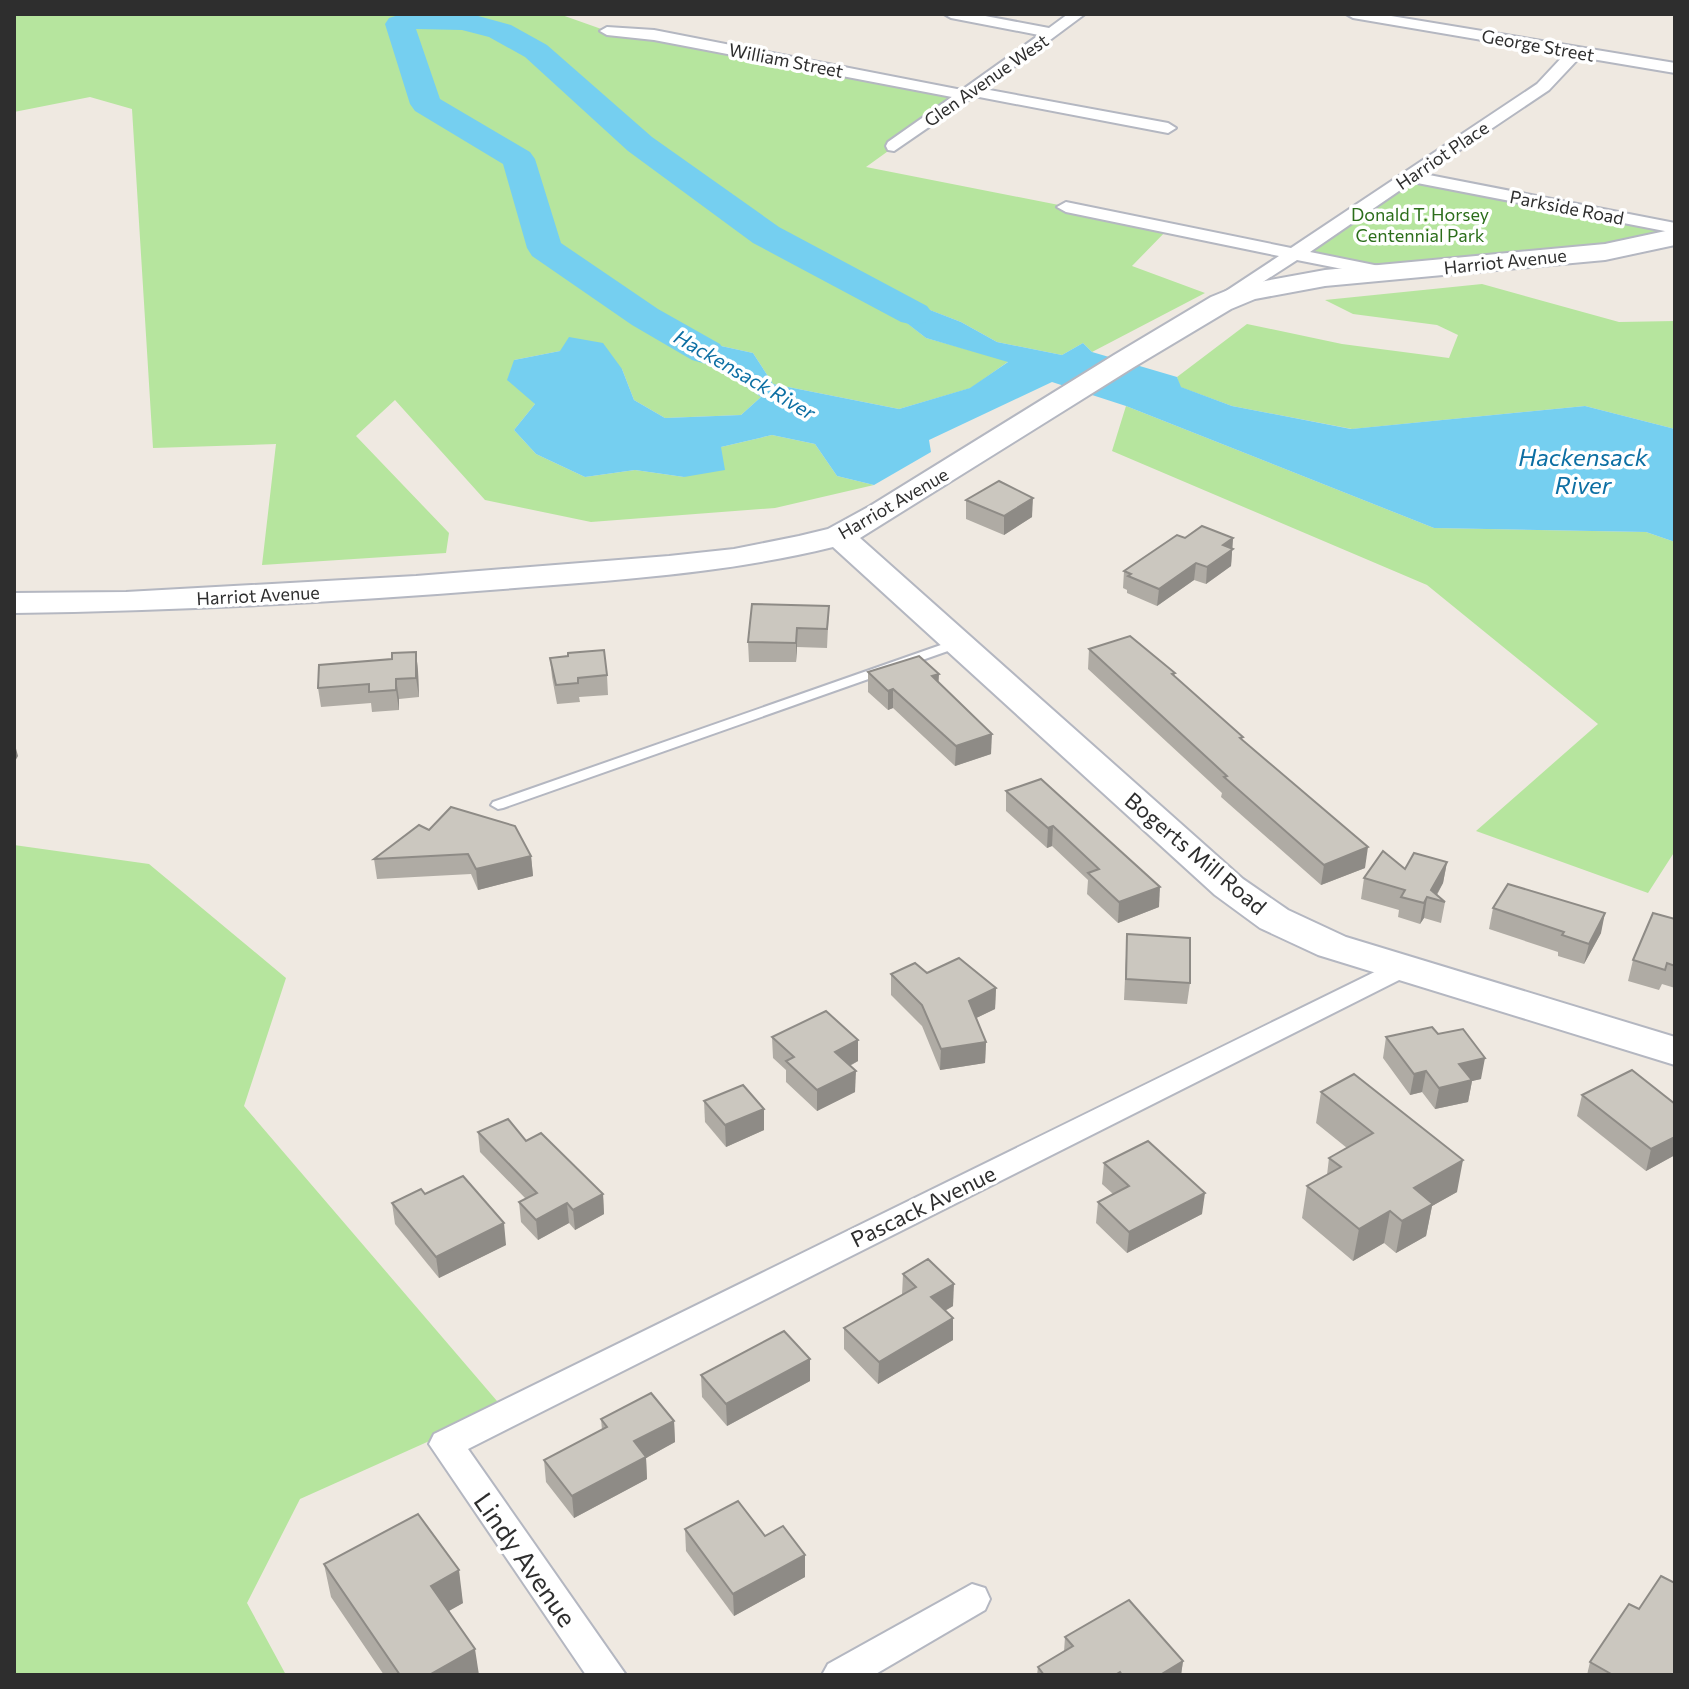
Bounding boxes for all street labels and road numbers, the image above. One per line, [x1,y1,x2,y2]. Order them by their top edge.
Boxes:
street label: George Street [1480,24,1596,66]
street label: Glen Avenue West [920,29,1052,131]
street label: William Street [727,38,845,82]
street label: Harriot Place [1391,116,1493,194]
street label: Parkside Road [1508,185,1626,229]
street label: Harriot Avenue [1443,244,1567,278]
street label: Harriot Avenue [834,463,952,543]
street label: Harriot Avenue [196,581,320,609]
street label: Bogerts Mill Road [1120,786,1272,920]
street label: Pascack Avenue [846,1159,1000,1253]
street label: Lindy Avenue [468,1486,584,1632]

